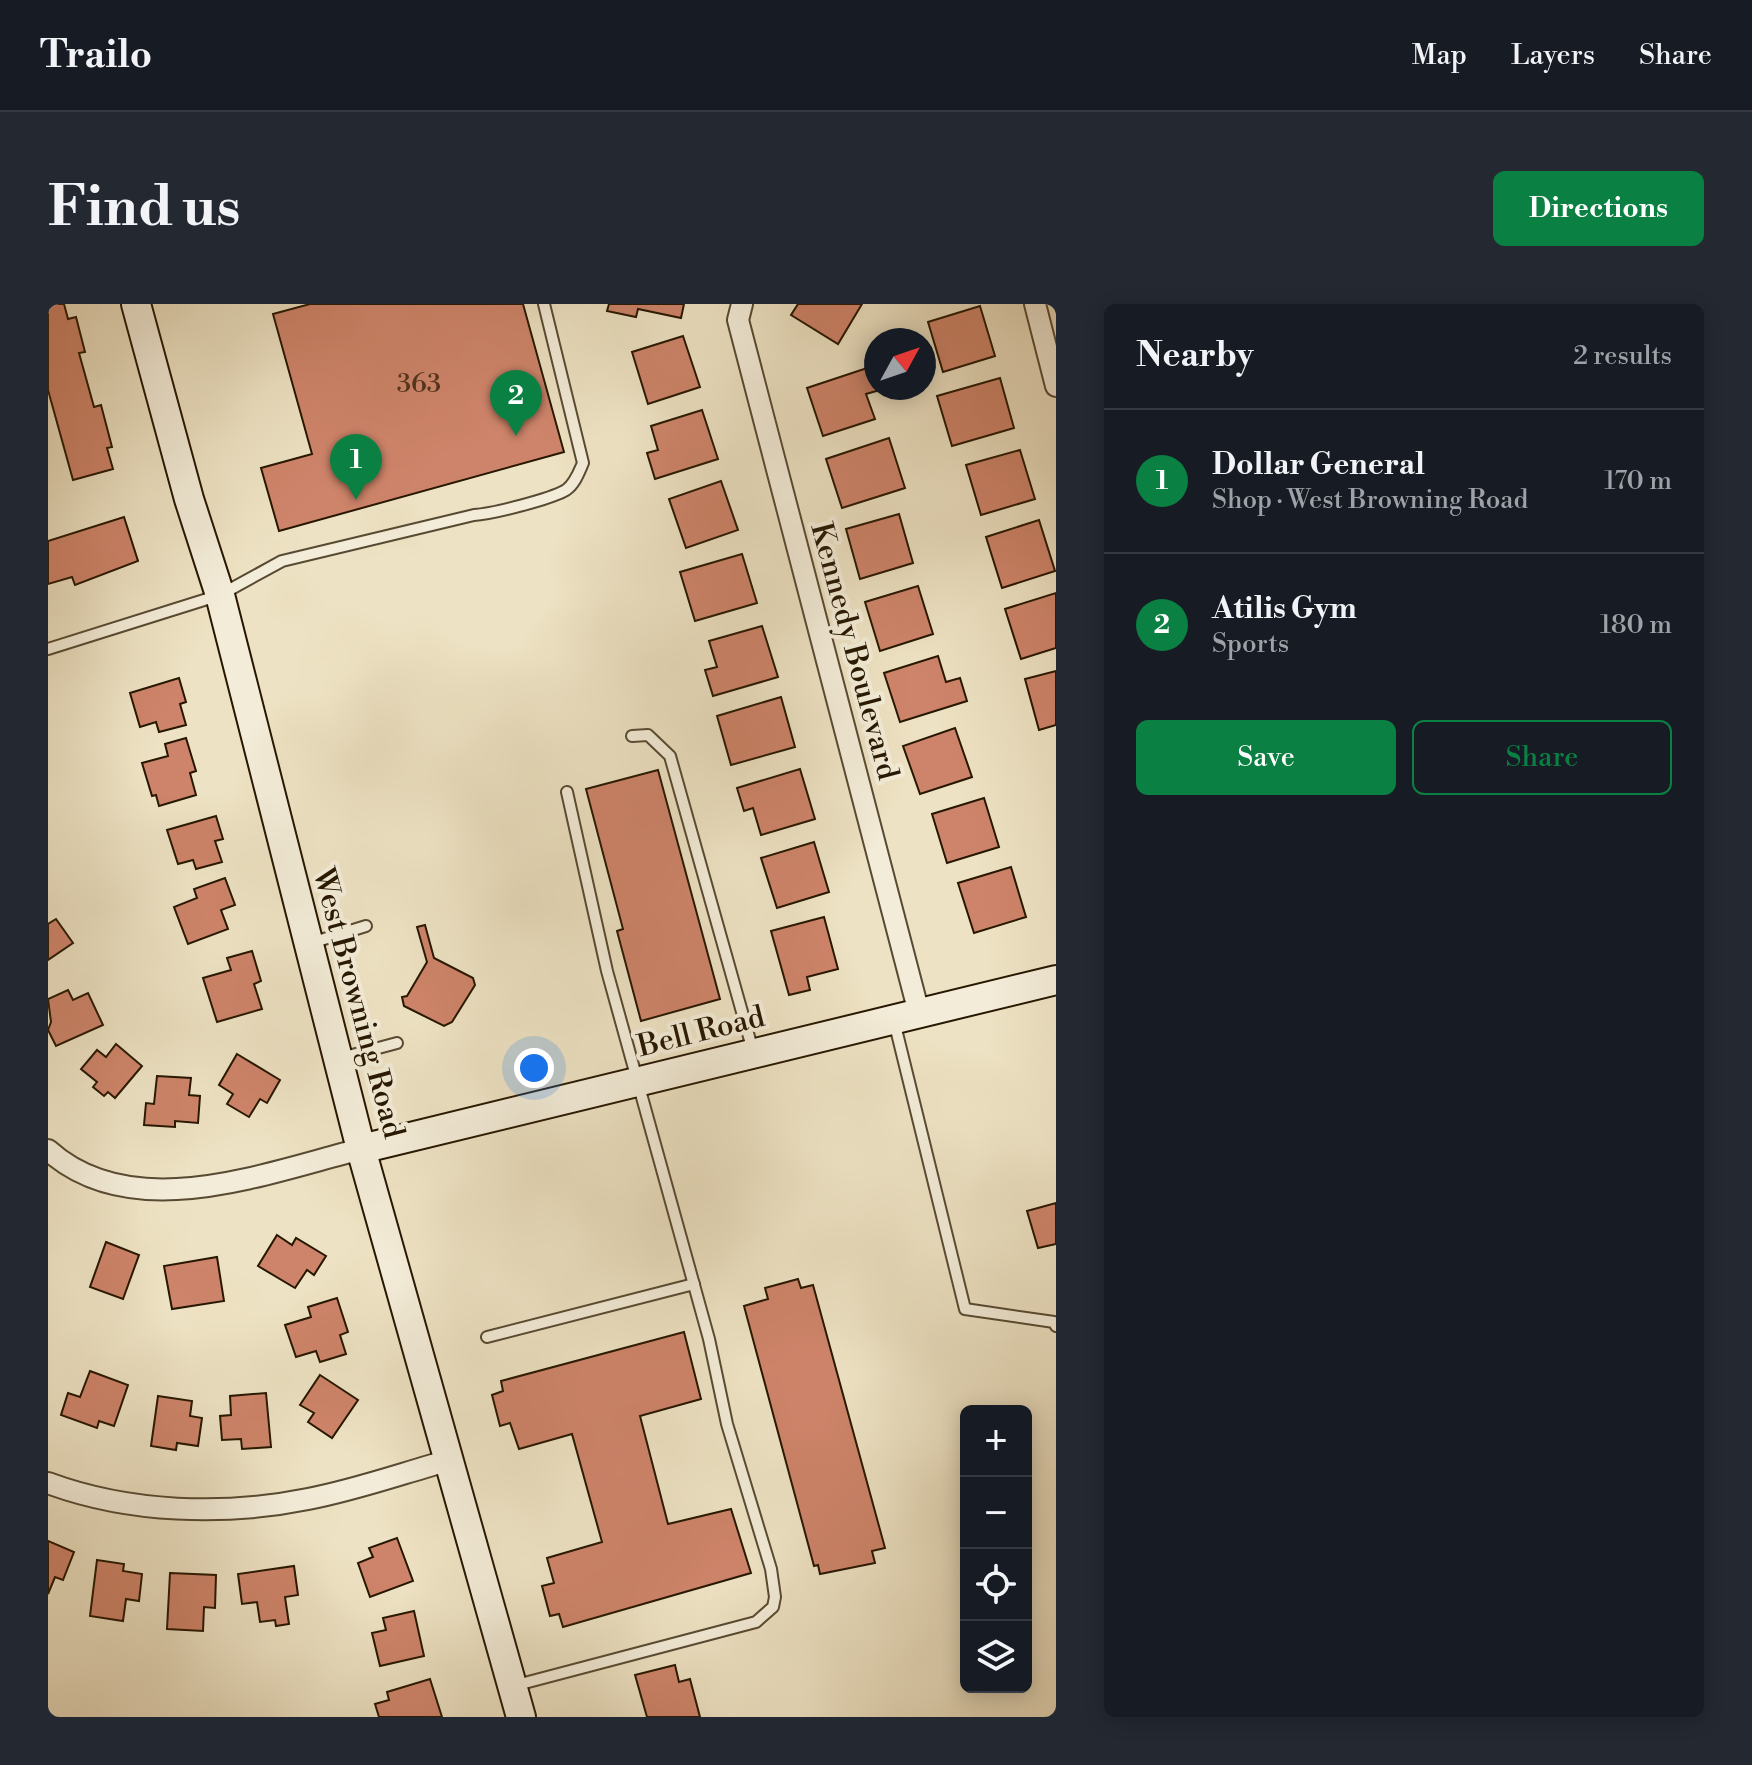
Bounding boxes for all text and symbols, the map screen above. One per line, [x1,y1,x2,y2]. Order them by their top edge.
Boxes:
text: Trailo [40,32,152,79]
text: Map [1412,38,1467,73]
text: Layers [1511,38,1595,73]
text: Share [1639,38,1712,73]
button: Directions [1493,171,1704,246]
text: Find us [48,173,241,243]
north arrow [864,328,936,400]
text: Nearby [1136,335,1254,377]
text: 2 results [1573,340,1672,372]
house number: 363 [397,368,441,400]
pin: 2 [490,370,542,436]
pin: 1 [330,434,382,500]
text: Dollar General [1212,446,1425,484]
text: 1 [1156,465,1168,497]
text: 170 m [1604,465,1672,497]
text: Shop · West Browning Road [1212,484,1528,516]
street label: Kennedy Boulevard [801,518,907,784]
text: Atilis Gym [1212,590,1357,628]
text: 2 [1154,609,1170,641]
text: 180 m [1600,609,1672,641]
text: Sports [1212,628,1289,660]
button: Save [1136,720,1396,795]
button: Share [1412,720,1672,795]
street label: West Browning Road [303,863,412,1143]
street label: Bell Road [633,998,769,1066]
your location [514,1048,554,1088]
map controls [960,1405,1032,1693]
button: + [960,1405,1032,1477]
button: − [960,1477,1032,1549]
button: locate [960,1549,1032,1621]
button: layers [960,1621,1032,1693]

